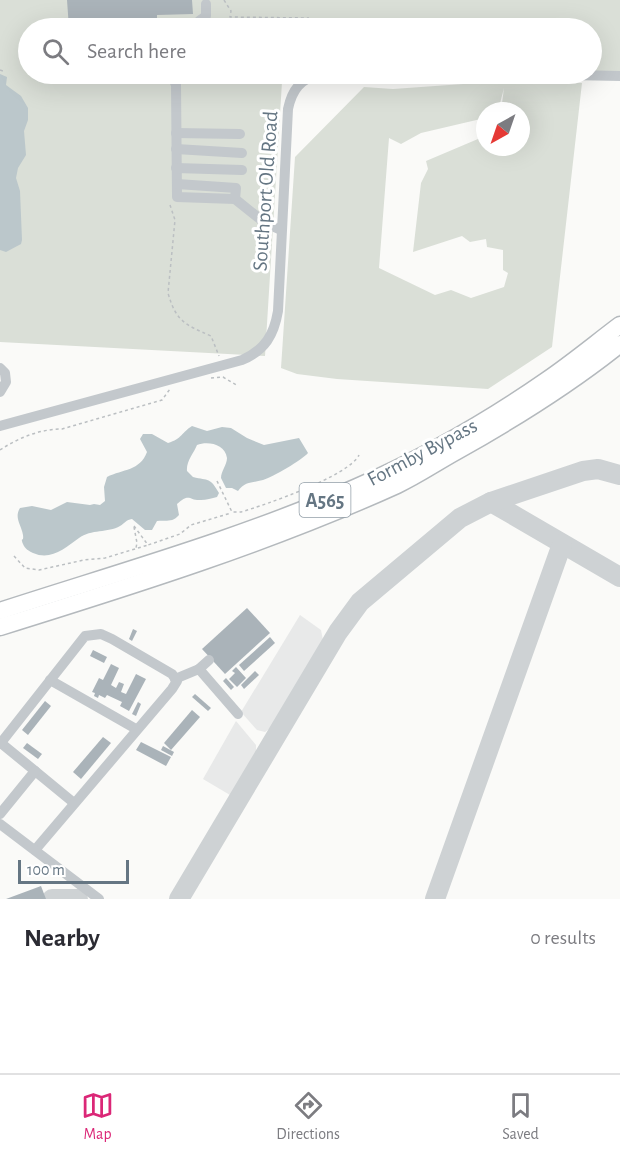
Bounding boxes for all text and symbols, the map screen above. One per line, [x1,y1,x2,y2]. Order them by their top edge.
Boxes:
search box [18,18,602,84]
icon: search [39,35,72,68]
text: Search here [87,40,186,62]
north arrow [476,102,530,156]
street label: Southport Old Road [249,110,282,272]
street label: Formby Bypass [364,415,481,490]
road number: A565 [300,483,350,517]
scale bar [18,857,129,884]
text: 100 m [27,862,65,878]
text: Nearby [24,925,100,951]
text: 0 results [530,928,596,948]
tab: Map [81,1089,114,1144]
tab: Directions [276,1089,340,1144]
tab: Saved [502,1089,539,1144]

